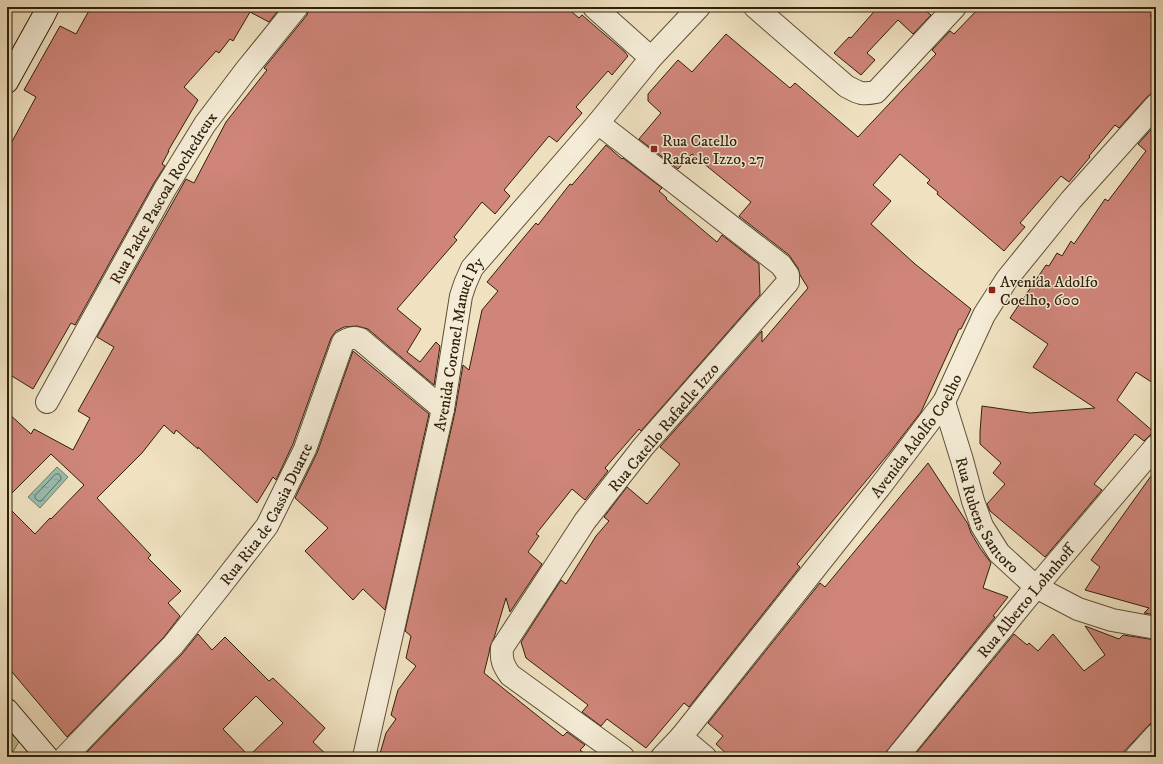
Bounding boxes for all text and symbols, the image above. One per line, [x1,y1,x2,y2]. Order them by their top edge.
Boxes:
street label: Rua Padre Pascoal Rochedreux [105,108,222,288]
place label: Rua Catello Rafaele Izzo, 27 [662,131,765,169]
marker: Rua Catello Rafaele Izzo, 27 [649,144,659,154]
street label: Avenida Coronel Manuel Py [429,253,488,433]
place label: Avenida Adolfo Coelho, 600 [1000,272,1098,310]
marker: Avenida Adolfo Coelho, 600 [987,285,997,295]
street label: Rua Catello Rafaelle Izzo [604,359,724,496]
street label: Avenida Adolfo Coelho [866,371,967,502]
street label: Rua Rita de Cassia Duarte [216,440,317,590]
street label: Rua Rubens Santoro [951,455,1023,578]
street label: Rua Alberto Lohnhoff [973,538,1081,662]

